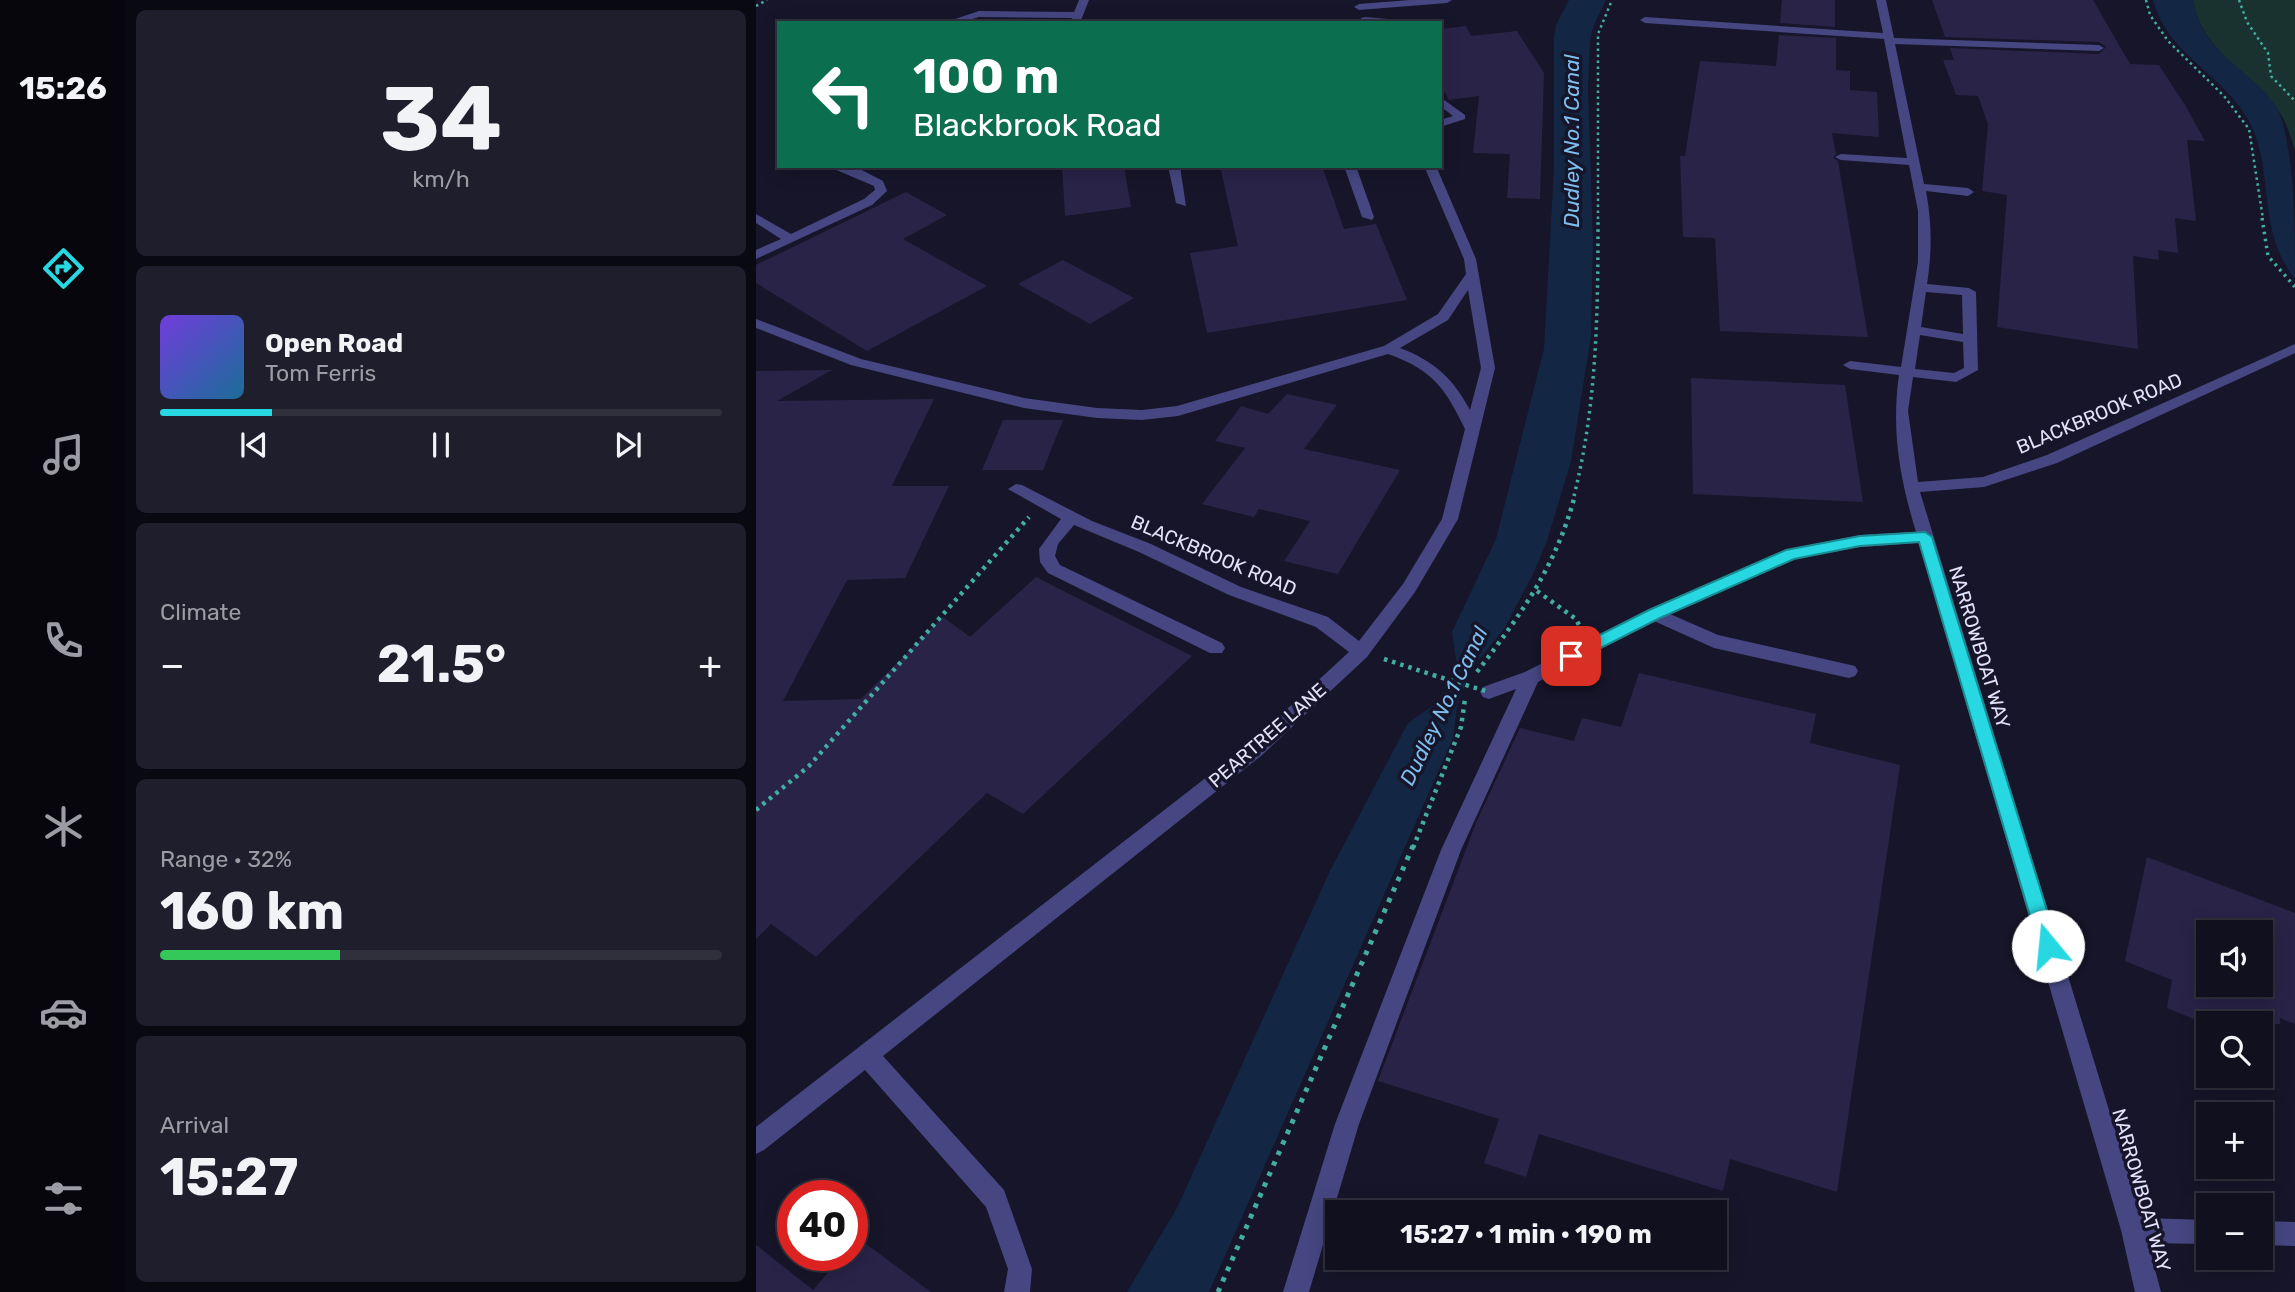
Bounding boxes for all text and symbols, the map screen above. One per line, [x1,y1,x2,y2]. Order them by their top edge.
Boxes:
text: 100 m [913,47,1059,105]
icon: left [798,49,889,140]
water label: Dudley No.1 Canal [1559,54,1584,228]
text: 34 [380,65,502,173]
text: 15:26 [19,69,107,107]
text: Blackbrook Road [913,106,1162,144]
text: km/h [412,165,470,193]
icon: directions [39,244,88,293]
text: Open Road [265,328,403,359]
text: Tom Ferris [265,359,376,387]
street label: BLACKBROOK ROAD [2013,368,2185,459]
icon: previous [235,426,273,464]
icon: pause [422,426,460,464]
icon: next [609,426,647,464]
icon: music [39,430,88,479]
street label: BLACKBROOK ROAD [1128,510,1300,601]
street label: NARROWBOAT WAY [1944,563,2015,731]
text: Climate [160,598,241,626]
icon: phone [39,616,88,665]
water label: Dudley No.1 Canal [1394,622,1493,789]
pin [1541,626,1601,686]
text: 21.5° [377,633,506,695]
icon: arrive [1552,637,1590,675]
text: − [160,642,185,688]
text: + [698,642,722,688]
street label: PEARTREE LANE [1204,678,1331,793]
icon: climate [39,802,88,851]
text: Range · 32% [160,845,292,873]
text: 160 km [160,880,344,942]
position arrow [2011,909,2085,983]
map controls [2196,920,2273,1270]
button: sound [2196,920,2273,997]
icon: car [39,988,88,1037]
button: search [2196,1011,2273,1088]
button: + [2196,1102,2273,1179]
street label: NARROWBOAT WAY [2107,1106,2176,1274]
text: Arrival [160,1111,229,1139]
text: 15:27 [160,1146,298,1208]
icon: filters [39,1174,88,1223]
speed limit sign: 40 [777,1180,868,1271]
button: − [2196,1193,2273,1270]
text: 15:27 · 1 min · 190 m [1400,1219,1652,1250]

